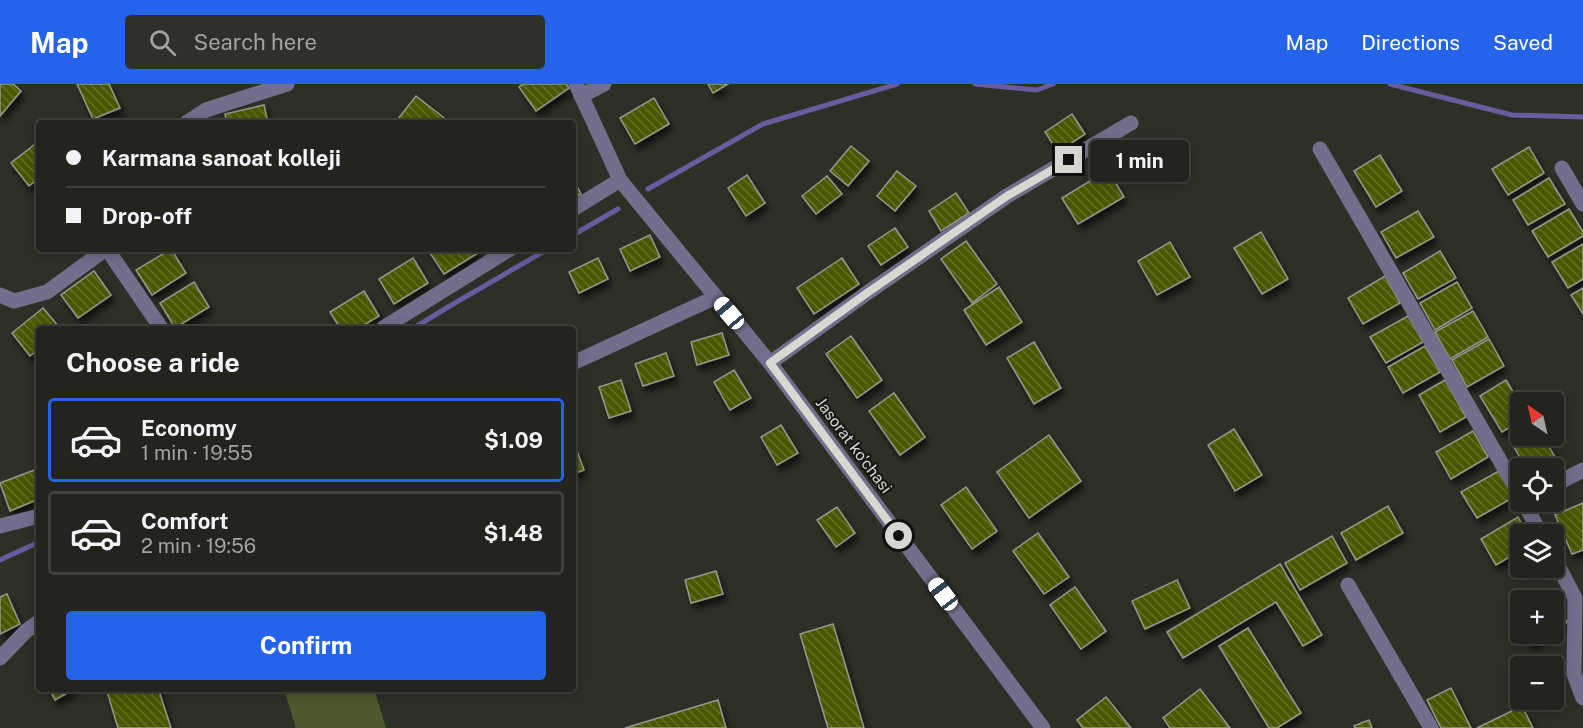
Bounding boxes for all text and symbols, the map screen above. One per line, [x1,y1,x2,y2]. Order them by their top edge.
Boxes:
search box [125,15,545,69]
text: Map [30,26,89,59]
icon: search [146,26,179,59]
text: Search here [194,29,317,55]
text: Map [1286,30,1328,55]
text: Directions [1361,30,1460,55]
text: Saved [1493,30,1553,55]
callout: 1 min [1090,139,1189,181]
text: Karmana sanoat kolleji [102,145,341,171]
route end [1055,146,1082,173]
text: 1 min [1115,149,1164,173]
text: Drop-off [102,203,192,229]
car [711,293,747,333]
text: Choose a ride [66,346,240,378]
north arrow [1510,392,1564,446]
map controls [1510,392,1564,710]
street label: Jasorat ko'chasi [811,394,896,497]
icon: car [69,413,123,467]
text: Economy [141,415,237,441]
text: $1.09 [484,427,543,453]
text: 1 min · 19:55 [141,441,253,465]
button: locate [1510,458,1564,512]
icon: car [69,506,123,560]
text: Comfort [141,508,228,534]
text: $1.48 [484,520,543,546]
route start [885,522,912,549]
button: layers [1510,524,1564,578]
text: 2 min · 19:56 [141,534,256,558]
car [925,574,961,614]
button: + [1510,590,1564,644]
button: Confirm [66,611,546,680]
button: − [1510,656,1564,710]

